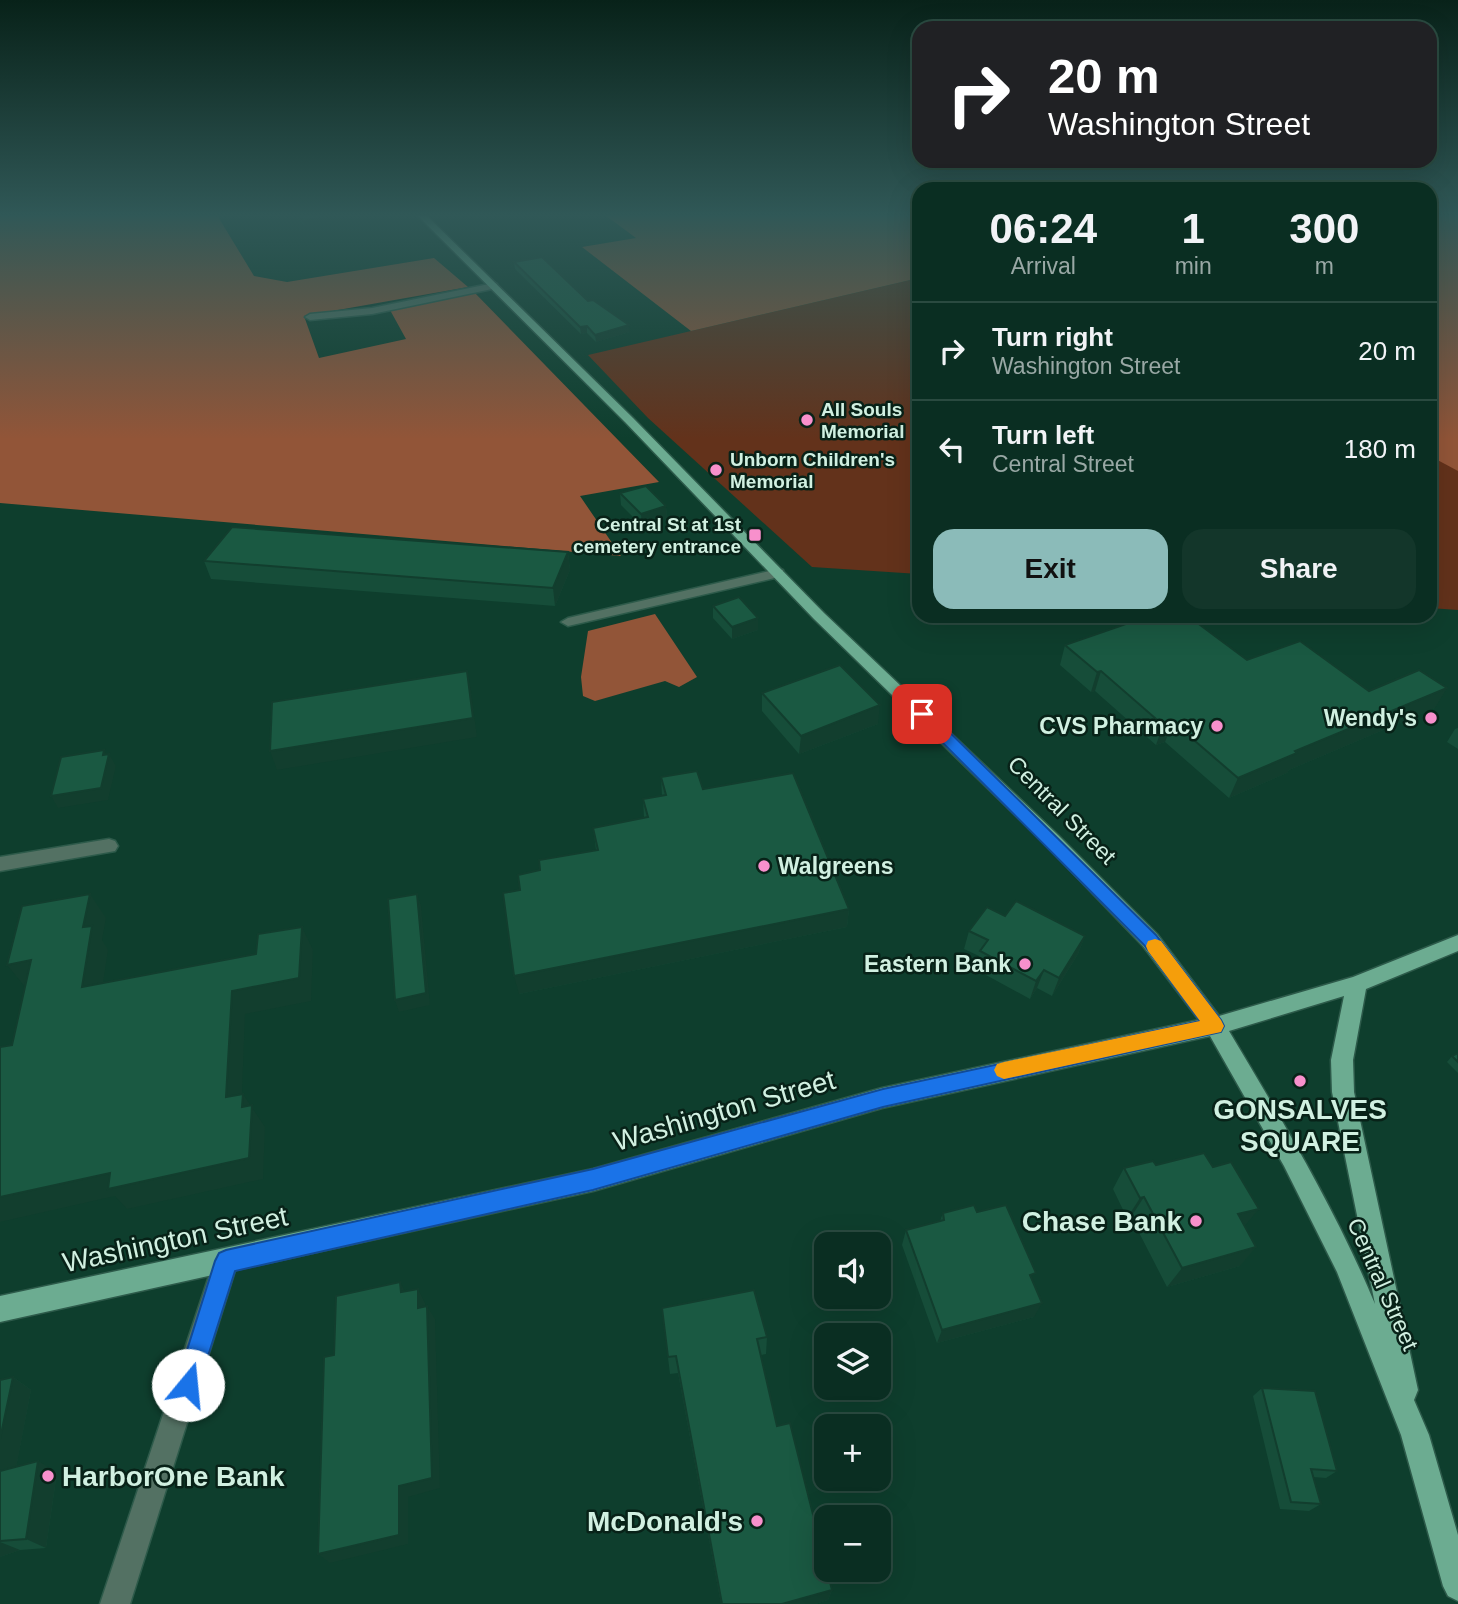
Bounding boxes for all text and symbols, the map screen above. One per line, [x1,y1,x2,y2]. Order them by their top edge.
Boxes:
icon: right [933,49,1024,140]
text: 20 m [1048,49,1160,103]
text: Washington Street [1048,106,1310,142]
text: 06:24 [990,205,1097,252]
text: 1 [1181,205,1205,252]
text: 300 [1289,205,1359,252]
text: Arrival [1011,253,1076,279]
text: min [1175,253,1212,279]
text: m [1315,253,1334,279]
text: Turn right [992,322,1113,352]
icon: right [933,332,971,370]
text: 20 m [1358,336,1416,366]
text: Washington Street [992,353,1180,379]
place label: All Souls Memorial [821,399,904,442]
marker: All Souls Memorial [799,412,815,428]
text: Turn left [992,420,1094,450]
icon: left [933,430,971,468]
text: 180 m [1344,434,1416,464]
place label: Unborn Children's Memorial [730,449,895,492]
text: Central Street [992,451,1134,477]
marker: Unborn Children's Memorial [708,462,724,478]
place label: Central St at 1st cemetery entrance [573,514,742,557]
marker: Central St at 1st cemetery entrance [747,527,763,543]
button: Exit [933,529,1168,609]
button: Share [1182,529,1416,609]
pin [892,684,952,744]
icon: arrive [903,695,941,733]
place label: Wendy's [1324,705,1417,731]
marker: Wendy's [1423,710,1439,726]
place label: CVS Pharmacy [1039,713,1203,739]
marker: CVS Pharmacy [1209,718,1225,734]
street label: Central Street [1003,751,1122,870]
place label: Walgreens [778,853,893,879]
marker: Walgreens [756,858,772,874]
place label: Eastern Bank [864,951,1011,977]
marker: Eastern Bank [1017,956,1033,972]
street label: Washington Street [610,1064,839,1157]
marker: GONSALVES SQUARE [1292,1073,1308,1089]
place label: GONSALVES SQUARE [1213,1094,1387,1157]
street label: Washington Street [60,1200,291,1278]
place label: Chase Bank [1022,1206,1182,1237]
marker: Chase Bank [1188,1213,1204,1229]
street label: Central Street [1342,1214,1424,1355]
map controls [814,1232,891,1582]
button: sound [814,1232,891,1309]
button: layers [814,1323,891,1400]
position arrow [151,1348,225,1422]
button: + [814,1414,891,1491]
place label: HarborOne Bank [62,1461,285,1492]
marker: HarborOne Bank [40,1468,56,1484]
button: − [814,1505,891,1582]
place label: McDonald's [587,1506,743,1537]
marker: McDonald's [749,1513,765,1529]

